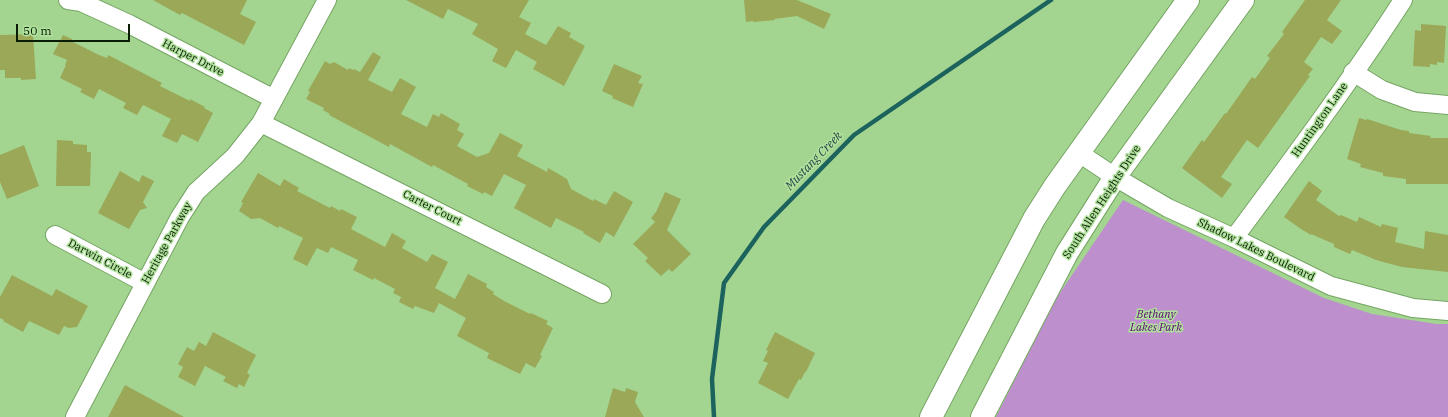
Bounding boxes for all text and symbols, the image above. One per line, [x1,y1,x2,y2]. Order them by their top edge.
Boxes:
scale bar [18,16,132,42]
text: 50 m [23,23,52,38]
street label: Harper Drive [160,37,226,79]
street label: Huntington Lane [1289,80,1351,160]
water label: Mustang Creek [783,129,845,193]
street label: South Allen Heights Drive [1060,143,1144,261]
street label: Carter Court [400,188,464,228]
street label: Heritage Parkway [139,200,195,286]
street label: Shadow Lakes Boulevard [1195,216,1317,284]
street label: Darwin Circle [66,237,134,281]
park label: Bethany Lakes Park [1130,308,1182,334]

